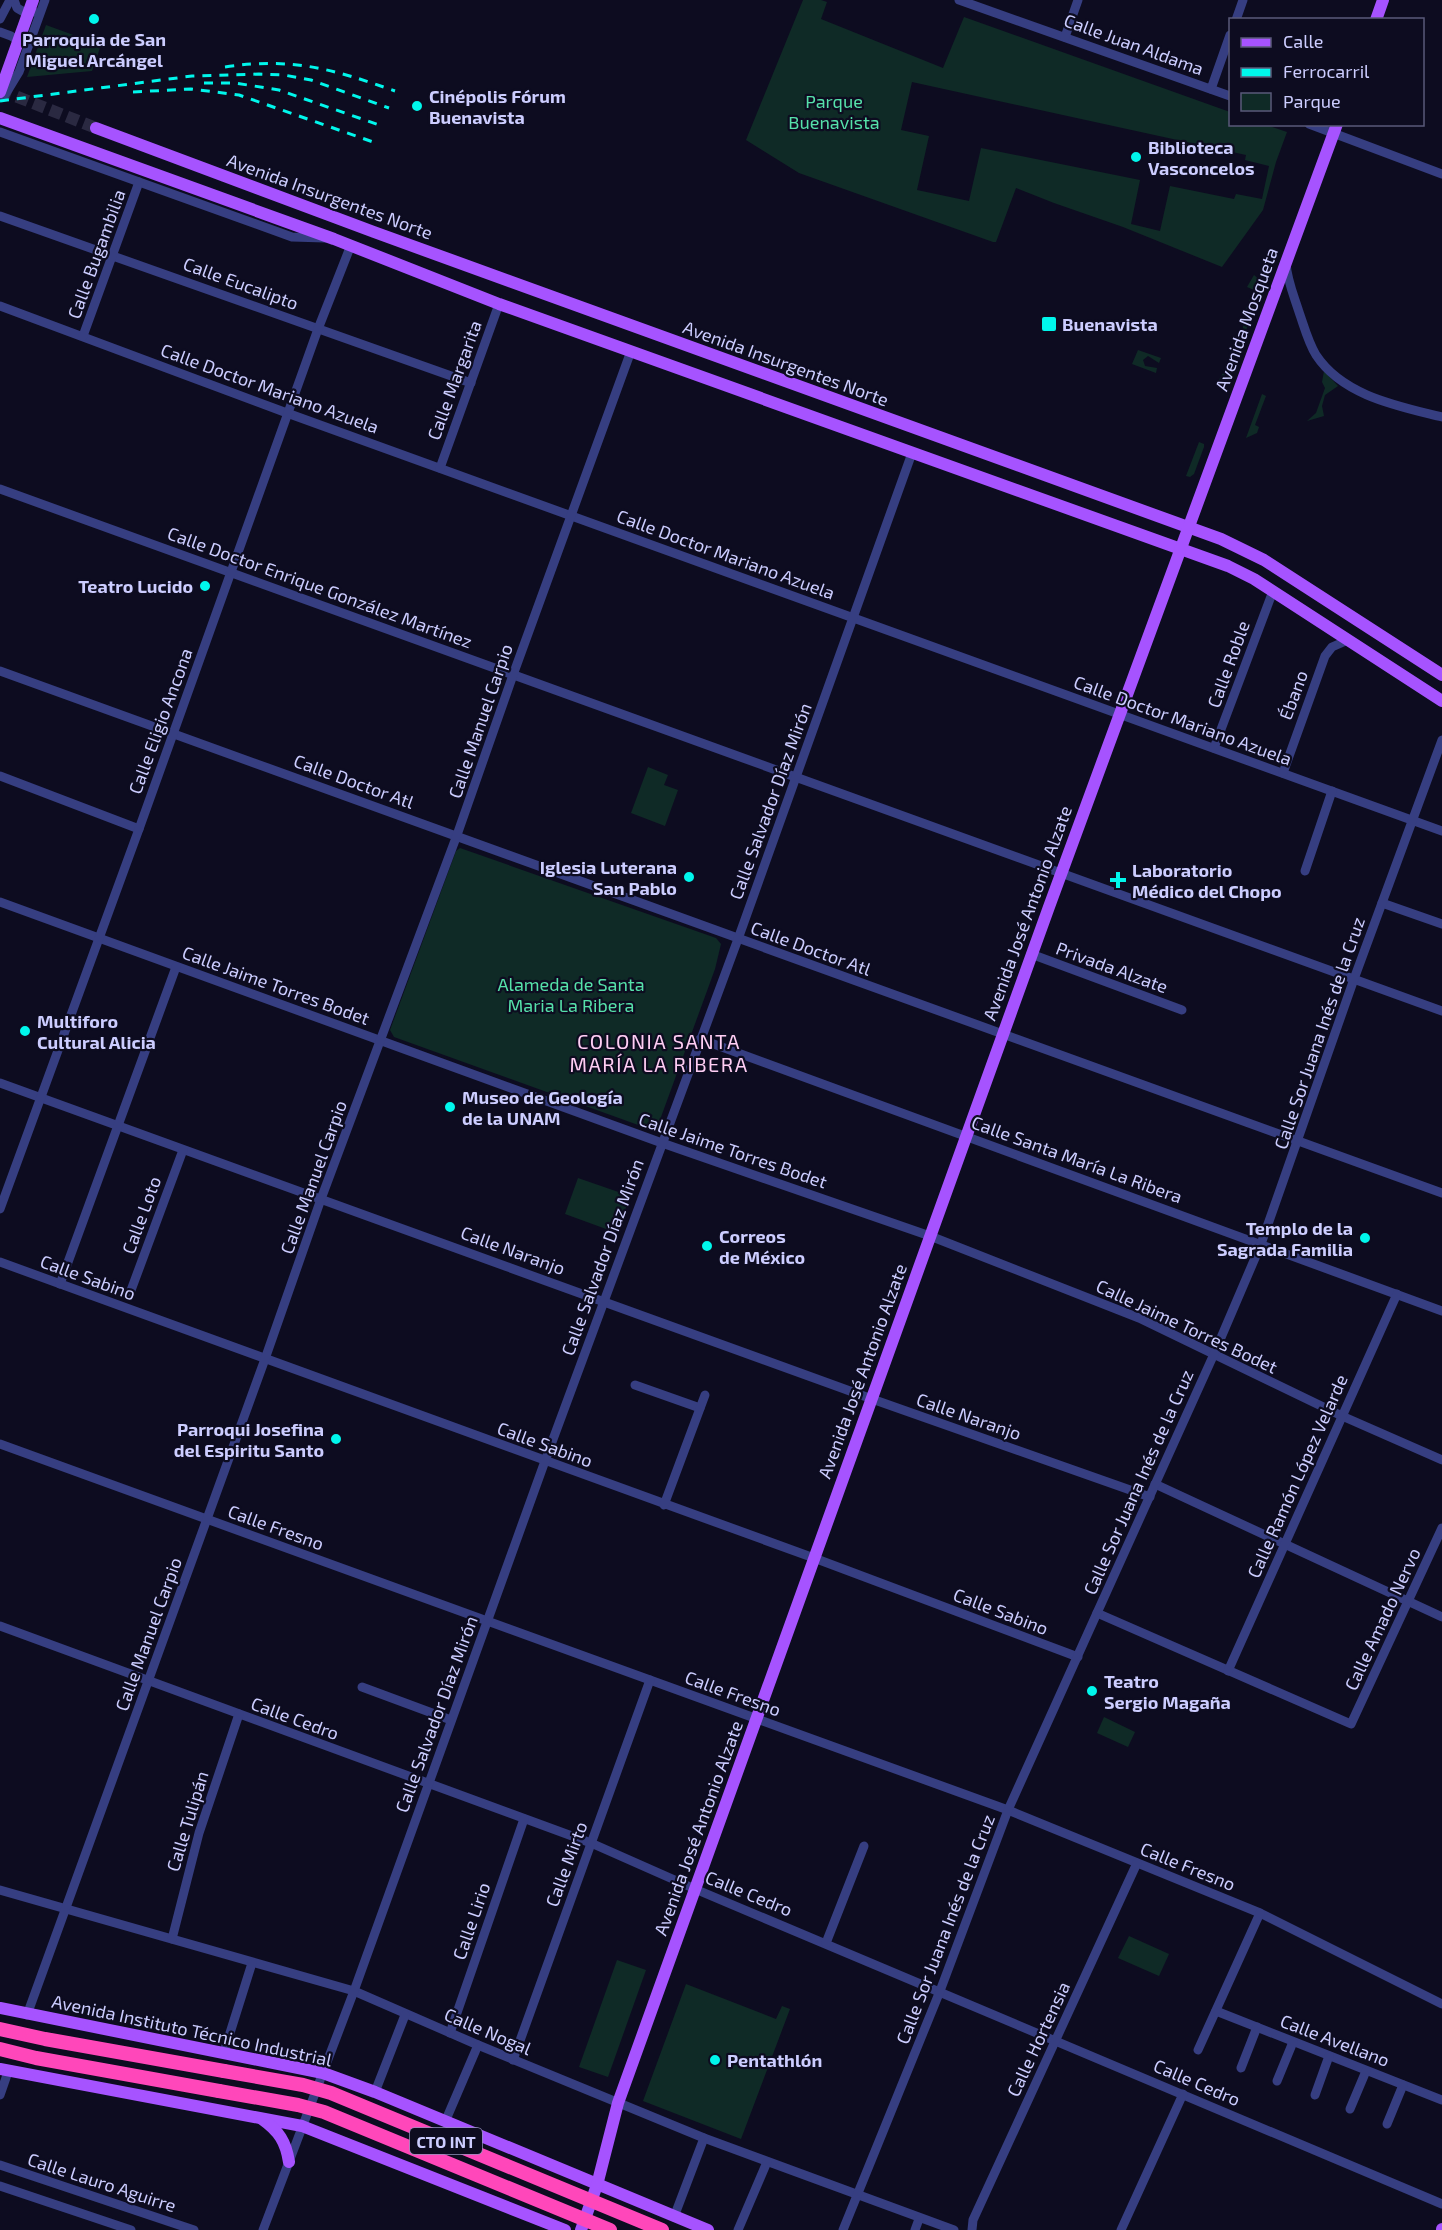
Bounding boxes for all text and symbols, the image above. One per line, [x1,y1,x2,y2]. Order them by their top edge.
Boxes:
street label: Calle Juan Aldama [1061,9,1207,79]
marker: Parroquia de San Miguel Arcángel [87,12,101,26]
legend [1229,18,1424,126]
place label: Parroquia de San Miguel Arcángel [22,28,166,71]
text: Calle [1283,30,1324,52]
text: Ferrocarril [1283,60,1370,82]
place label: Cinépolis Fórum Buenavista [429,85,566,128]
park label: Parque Buenavista [788,90,880,133]
text: Parque [1283,90,1341,112]
marker: Cinépolis Fórum Buenavista [410,99,424,113]
place label: Biblioteca Vasconcelos [1148,136,1255,179]
street label: Avenida Insurgentes Norte [224,149,436,243]
marker: Biblioteca Vasconcelos [1129,150,1143,164]
street label: Calle Bugambilia [62,186,130,322]
street label: Avenida Mosqueta [1210,244,1282,394]
street label: Calle Eucalipto [180,252,302,314]
place label: Buenavista [1062,313,1158,335]
marker: Buenavista [1040,315,1058,333]
street label: Avenida Insurgentes Norte [680,316,892,410]
street label: Calle Margarita [422,317,486,443]
street label: Calle Doctor Mariano Azuela [158,338,382,438]
street label: Calle Doctor Mariano Azuela [614,504,838,604]
street label: Calle Doctor Enrique González Martínez [165,521,475,653]
place label: Teatro Lucido [78,575,193,597]
marker: Teatro Lucido [198,579,212,593]
street label: Calle Roble [1202,617,1254,711]
street label: Calle Manuel Carpio [443,641,517,801]
street label: Calle Eligio Ancona [123,645,197,797]
street label: Ébano [1274,667,1312,723]
street label: Calle Doctor Mariano Azuela [1071,670,1295,770]
street label: Calle Salvador Díaz Mirón [724,700,816,902]
street label: Calle Doctor Atl [291,749,418,813]
street label: Avenida José Antonio Alzate [978,803,1076,1023]
place label: Iglesia Luterana San Pablo [540,856,677,899]
place label: Laboratorio Médico del Chopo [1132,859,1282,902]
marker: Iglesia Luterana San Pablo [682,870,696,884]
marker: Laboratorio Médico del Chopo [1109,871,1127,889]
street label: Calle Sor Juana Inés de la Cruz [1269,914,1369,1152]
street label: Calle Doctor Atl [748,916,875,980]
street label: Privada Alzate [1053,937,1171,997]
street label: Calle Jaime Torres Bodet [179,941,373,1029]
park label: Alameda de Santa Maria La Ribera [497,973,645,1016]
place label: Multiforo Cultural Alicia [37,1010,156,1053]
marker: Multiforo Cultural Alicia [18,1024,32,1038]
district label: COLONIA SANTA MARÍA LA RIBERA [569,1029,749,1076]
place label: Museo de Geología de la UNAM [462,1086,623,1129]
street label: Calle Manuel Carpio [275,1097,351,1257]
marker: Museo de Geología de la UNAM [443,1100,457,1114]
street label: Calle Jaime Torres Bodet [636,1107,830,1193]
street label: Calle Santa María La Ribera [969,1111,1185,1207]
street label: Calle Salvador Díaz Mirón [556,1156,648,1358]
street label: Calle Loto [117,1173,165,1257]
place label: Templo de la Sagrada Familia [1217,1217,1353,1260]
street label: Calle Naranjo [458,1221,568,1279]
place label: Correos de México [719,1225,805,1268]
marker: Templo de la Sagrada Familia [1358,1231,1372,1245]
marker: Correos de México [700,1239,714,1253]
street label: Calle Sabino [37,1250,139,1304]
street label: Avenida José Antonio Alzate [813,1261,911,1481]
street label: Calle Jaime Torres Bodet [1093,1274,1281,1378]
street label: Calle Sor Juana Inés de la Cruz [1078,1366,1198,1598]
street label: Calle Ramón López Velarde [1242,1371,1352,1581]
street label: Calle Naranjo [914,1388,1024,1444]
street label: Calle Sabino [494,1417,596,1471]
place label: Parroqui Josefina del Espiritu Santo [174,1418,324,1461]
marker: Parroqui Josefina del Espiritu Santo [329,1432,343,1446]
street label: Calle Fresno [225,1499,327,1555]
street label: Calle Amado Nervo [1339,1544,1425,1694]
street label: Calle Manuel Carpio [110,1554,186,1714]
street label: Calle Sabino [950,1583,1052,1639]
street label: Calle Salvador Díaz Mirón [390,1613,482,1815]
street label: Calle Fresno [682,1665,784,1721]
place label: Teatro Sergio Magaña [1104,1670,1231,1713]
marker: Teatro Sergio Magaña [1085,1684,1099,1698]
street label: Calle Cedro [248,1692,342,1744]
street label: Avenida José Antonio Alzate [649,1718,747,1938]
street label: Calle Tulipán [161,1768,213,1874]
street label: Calle Sor Juana Inés de la Cruz [891,1811,999,2047]
street label: Calle Mirto [540,1818,592,1910]
street label: Calle Fresno [1137,1837,1239,1895]
street label: Calle Cedro [702,1866,796,1920]
street label: Calle Lirio [448,1880,494,1962]
street label: Calle Hortensia [1002,1978,1074,2100]
street label: Avenida Instituto Técnico Industrial [50,1990,335,2071]
street label: Calle Nogal [441,2003,536,2059]
street label: Calle Avellano [1277,2009,1393,2071]
place label: Pentathlón [727,2049,822,2071]
marker: Pentathlón [708,2053,722,2067]
street label: Calle Cedro [1150,2054,1244,2110]
road number: CTO INT [410,2128,482,2154]
street label: Calle Lauro Aguirre [25,2148,179,2216]

